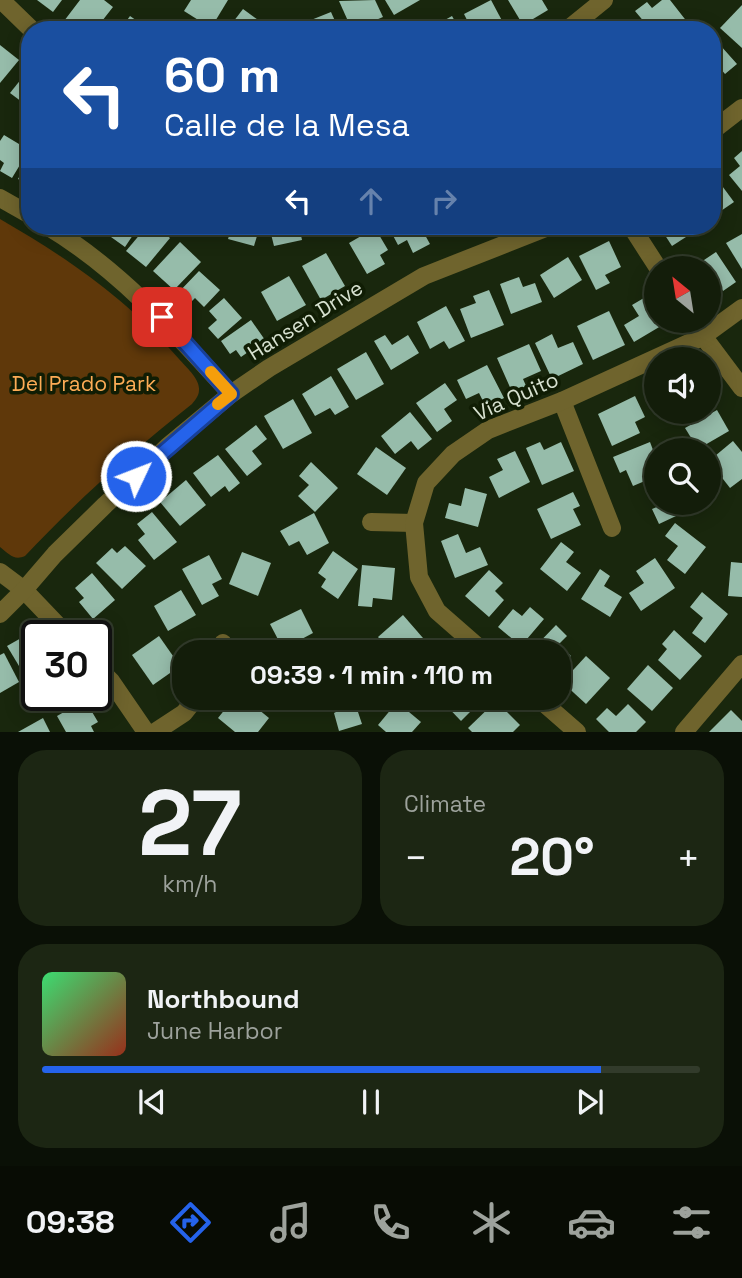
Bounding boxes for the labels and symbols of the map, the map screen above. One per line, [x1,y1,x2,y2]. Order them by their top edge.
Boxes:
north arrow [644,256,721,332]
street label: Hansen Drive [242,274,368,366]
pin [132,287,192,347]
street label: Via Quito [469,365,563,427]
park label: Del Prado Park [12,370,156,397]
position arrow [99,439,173,513]
speed limit sign: 30 [21,620,112,711]

